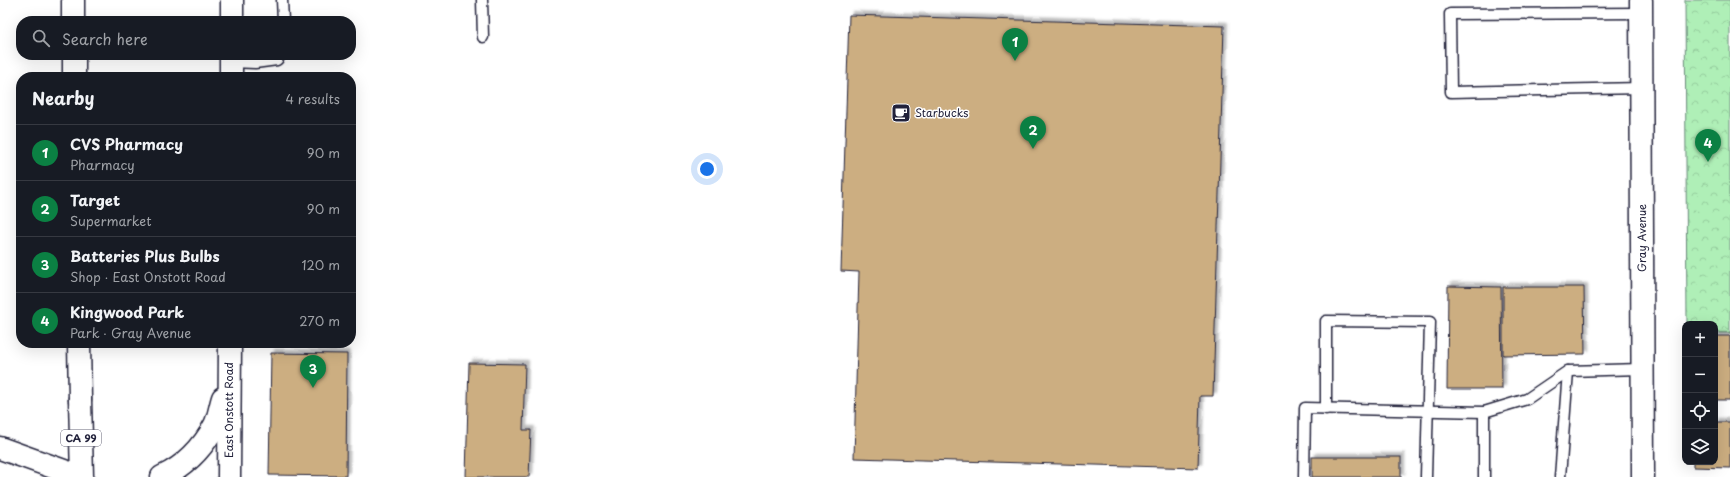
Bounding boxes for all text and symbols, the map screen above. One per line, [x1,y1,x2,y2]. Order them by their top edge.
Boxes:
search box [16,16,356,60]
icon: search [30,27,52,49]
text: Search here [62,27,148,50]
pin: 1 [1002,28,1028,61]
text: Nearby [32,85,94,111]
text: 4 results [286,89,340,108]
cafe icon: Starbucks [890,102,912,124]
place label: Starbucks [915,104,968,121]
pin: 2 [1020,116,1046,149]
pin: 4 [1695,129,1721,162]
text: CVS Pharmacy [70,132,183,155]
text: 1 [42,143,48,162]
text: 90 m [307,143,340,162]
text: Pharmacy [70,155,135,174]
your location [697,159,717,179]
text: Target [70,188,120,211]
text: 2 [40,199,50,218]
text: 90 m [307,199,340,218]
street label: Gray Avenue [1633,204,1650,272]
text: Supermarket [70,211,152,230]
text: Batteries Plus Bulbs [70,244,220,267]
text: 3 [41,255,49,274]
text: 120 m [301,255,340,274]
text: Shop · East Onstott Road [70,267,226,286]
text: Kingwood Park [70,300,184,323]
text: 4 [41,311,49,330]
text: 270 m [299,311,340,330]
map controls [1682,321,1718,465]
button: + [1682,321,1718,357]
text: Park · Gray Avenue [70,323,191,342]
pin: 3 [300,355,326,388]
button: − [1682,357,1718,393]
street label: East Onstott Road [220,362,237,458]
button: locate [1682,393,1718,429]
button: layers [1682,429,1718,465]
road number: CA 99 [61,430,101,446]

